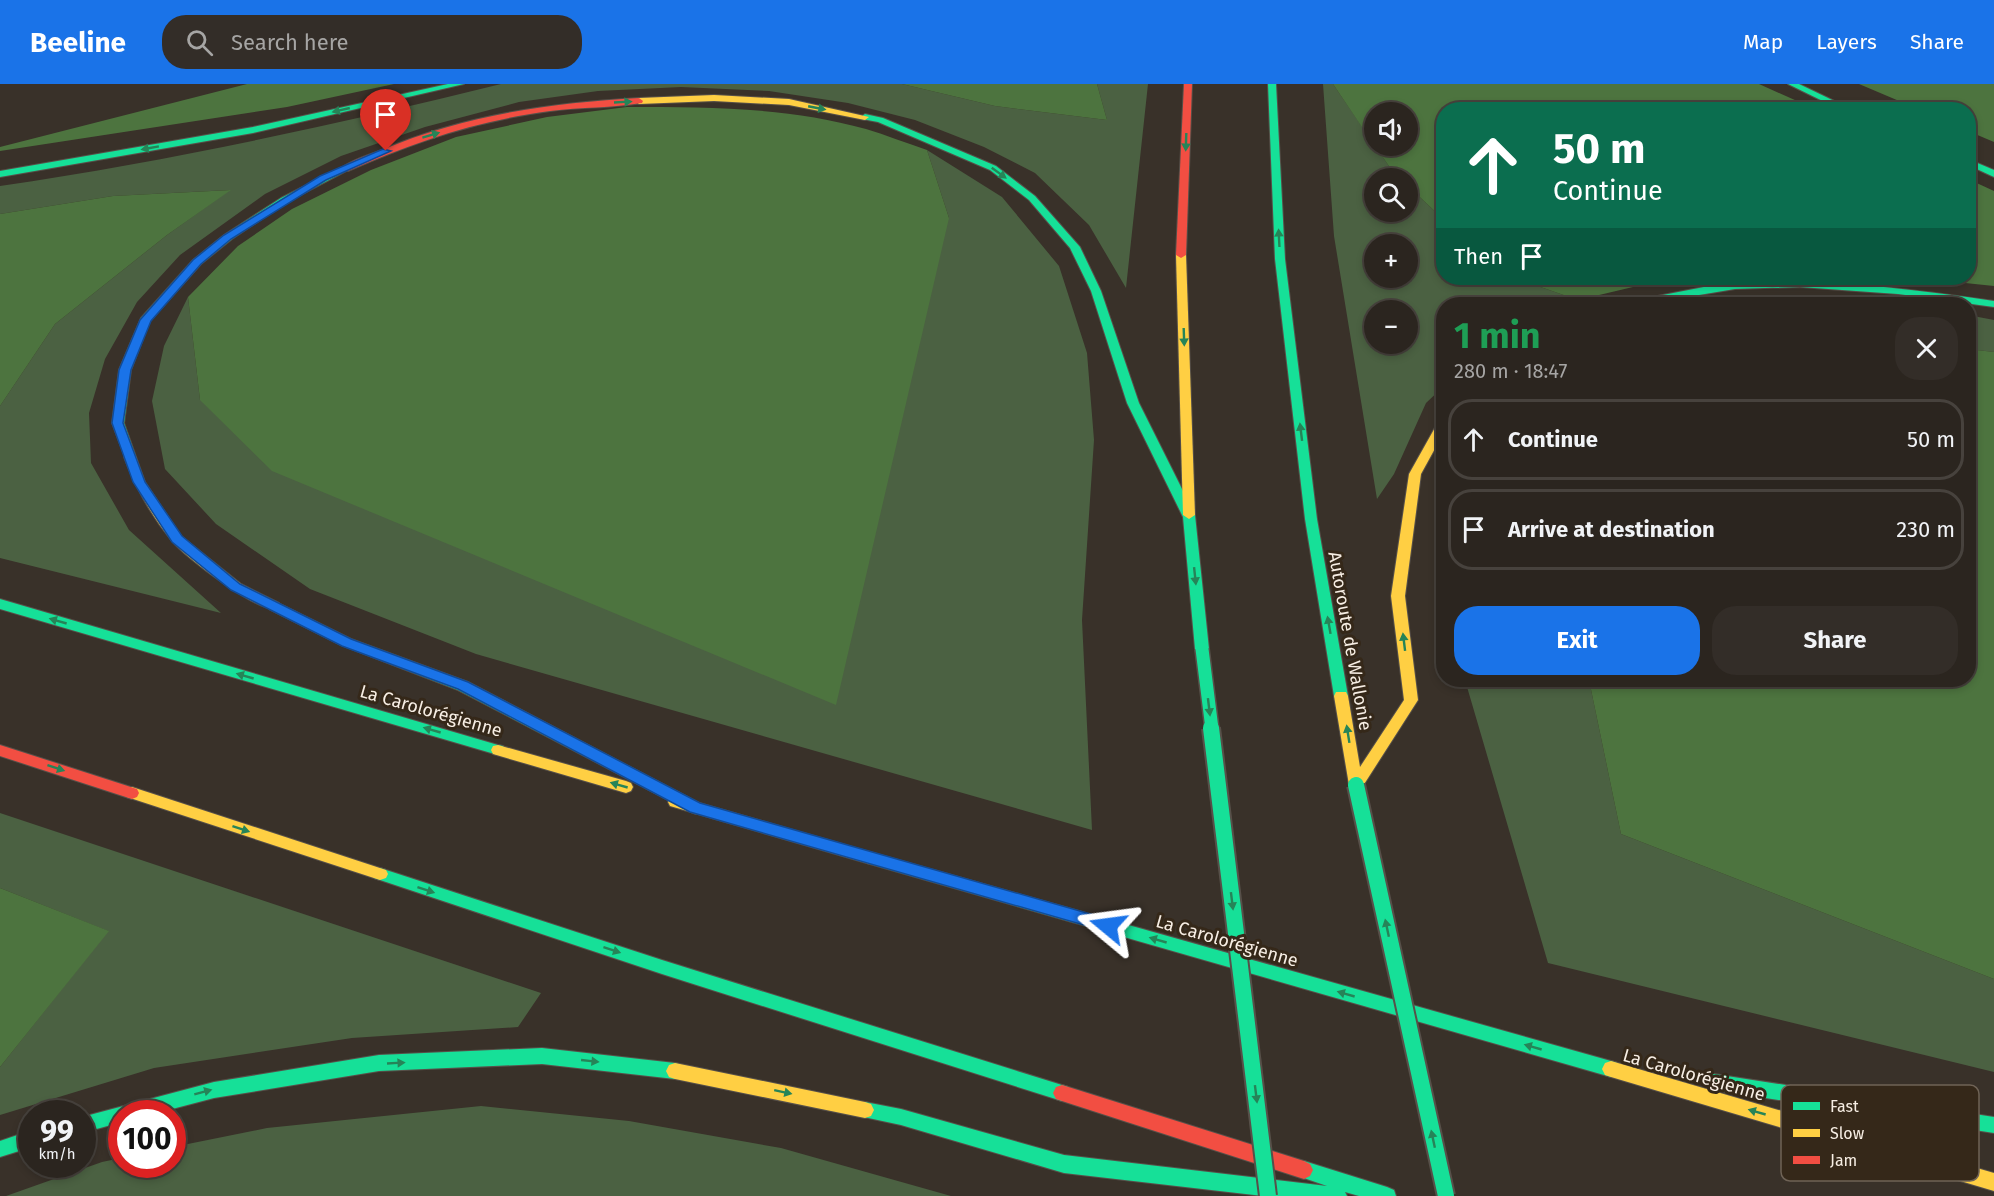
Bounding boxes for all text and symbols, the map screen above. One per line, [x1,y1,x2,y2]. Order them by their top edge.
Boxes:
search box [162,15,582,69]
text: Beeline [30,26,126,59]
icon: search [183,26,216,59]
text: Search here [231,29,349,56]
text: Map [1743,29,1783,55]
text: Layers [1816,29,1877,55]
text: Share [1910,29,1964,55]
pin [360,89,411,151]
one-way arrow [614,97,633,106]
icon: arrive [369,98,402,131]
map controls [1364,102,1418,354]
button: sound [1364,102,1418,156]
one-way arrow [808,104,827,113]
one-way arrow [332,106,351,116]
text: 50 m [1553,124,1646,174]
icon: ahead [1454,126,1532,204]
one-way arrow [422,130,440,139]
one-way arrow [1181,133,1190,152]
one-way arrow [140,144,159,153]
one-way arrow [991,167,1007,179]
button: search [1364,168,1418,222]
text: Continue [1553,175,1663,207]
one-way arrow [1275,229,1284,248]
button: + [1364,234,1418,288]
icon: arrive [1515,240,1548,273]
text: Then [1454,243,1503,270]
button: − [1364,300,1418,354]
text: 1 min [1454,314,1541,358]
button: close [1895,317,1958,380]
one-way arrow [1179,328,1188,347]
text: 280 m · 18:47 [1454,359,1567,383]
one-way arrow [1296,422,1305,441]
icon: ahead [1457,423,1490,456]
text: Continue [1508,426,1598,453]
text: 50 m [1907,426,1955,453]
icon: arrive [1457,513,1490,546]
text: Arrive at destination [1508,516,1715,543]
text: 230 m [1896,516,1955,543]
street label: Autoroute de Wallonie [1323,550,1377,732]
one-way arrow [1190,566,1200,585]
button: Exit [1454,606,1700,675]
button: Share [1712,606,1958,675]
one-way arrow [1324,615,1333,634]
one-way arrow [49,616,67,625]
one-way arrow [1399,632,1408,651]
one-way arrow [236,671,254,680]
street label: La Carolorégienne [357,680,505,742]
one-way arrow [1204,698,1214,717]
one-way arrow [1343,724,1352,743]
one-way arrow [423,725,441,735]
one-way arrow [47,764,65,773]
one-way arrow [610,780,628,789]
one-way arrow [232,825,250,834]
one-way arrow [417,885,435,895]
one-way arrow [1228,891,1237,910]
position arrow [1076,894,1140,958]
street label: La Carolorégienne [1153,910,1301,972]
one-way arrow [1382,918,1391,937]
one-way arrow [1149,935,1167,944]
one-way arrow [603,946,621,956]
one-way arrow [1337,988,1355,998]
one-way arrow [1524,1042,1542,1051]
street label: La Carolorégienne [1620,1044,1768,1106]
one-way arrow [581,1056,600,1066]
one-way arrow [386,1058,405,1067]
one-way arrow [1251,1085,1261,1104]
legend [1781,1085,1979,1181]
one-way arrow [194,1087,212,1097]
one-way arrow [773,1088,792,1098]
text: Fast [1830,1097,1859,1116]
speed limit sign: 100 [108,1100,186,1178]
one-way arrow [1747,1107,1765,1116]
text: 99 [40,1114,74,1150]
text: Slow [1830,1124,1865,1143]
one-way arrow [1428,1130,1438,1148]
text: km/h [38,1145,76,1163]
text: Jam [1830,1151,1857,1170]

